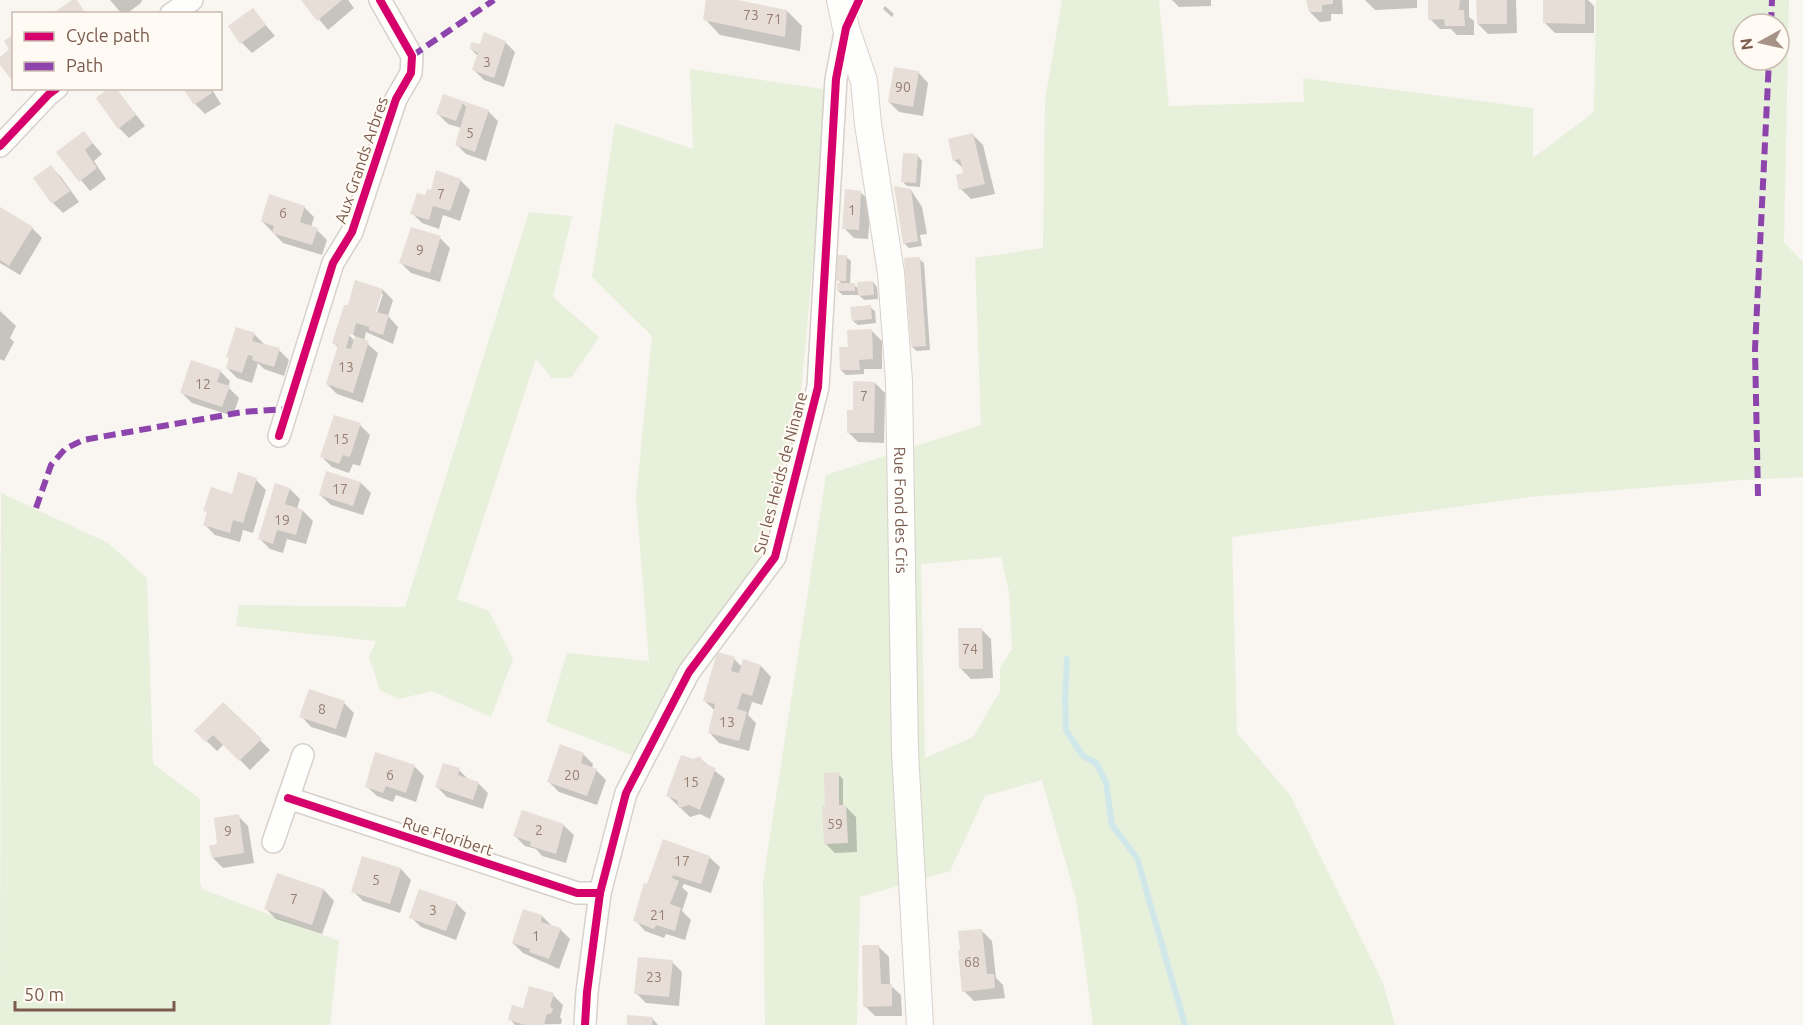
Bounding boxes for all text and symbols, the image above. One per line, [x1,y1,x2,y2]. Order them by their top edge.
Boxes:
house number: 73 [743,7,759,23]
house number: 71 [766,11,782,27]
legend [12,12,222,90]
north arrow [1731,12,1791,72]
text: Cycle path [66,25,150,45]
text: N [1736,37,1756,51]
house number: 3 [483,54,491,70]
text: Path [66,55,103,75]
house number: 90 [895,79,911,95]
street label: Aux Grands Arbres [331,94,391,226]
house number: 5 [466,125,474,141]
house number: 7 [437,186,445,202]
house number: 1 [848,202,856,218]
house number: 6 [279,205,287,221]
house number: 9 [416,242,424,258]
house number: 13 [338,359,354,375]
house number: 12 [195,376,211,392]
house number: 7 [860,388,868,404]
street label: Sur les Heids de Ninane [750,390,810,556]
house number: 15 [333,431,349,447]
street label: Rue Fond des Cris [891,446,911,574]
house number: 17 [332,481,348,497]
house number: 19 [274,512,290,528]
house number: 74 [962,641,978,657]
house number: 8 [318,701,326,717]
house number: 13 [719,714,735,730]
house number: 6 [386,767,394,783]
house number: 20 [564,767,580,783]
house number: 15 [683,774,699,790]
street label: Rue Floribert [400,813,496,859]
house number: 59 [827,816,843,832]
house number: 2 [535,822,543,838]
house number: 9 [224,823,232,839]
house number: 17 [674,853,690,869]
house number: 5 [372,872,380,888]
house number: 7 [290,891,298,907]
house number: 3 [429,902,437,918]
house number: 21 [650,907,666,923]
house number: 1 [532,928,540,944]
house number: 68 [964,954,980,970]
house number: 23 [646,969,662,985]
scale bar [15,974,174,1012]
text: 50 m [24,984,64,1004]

